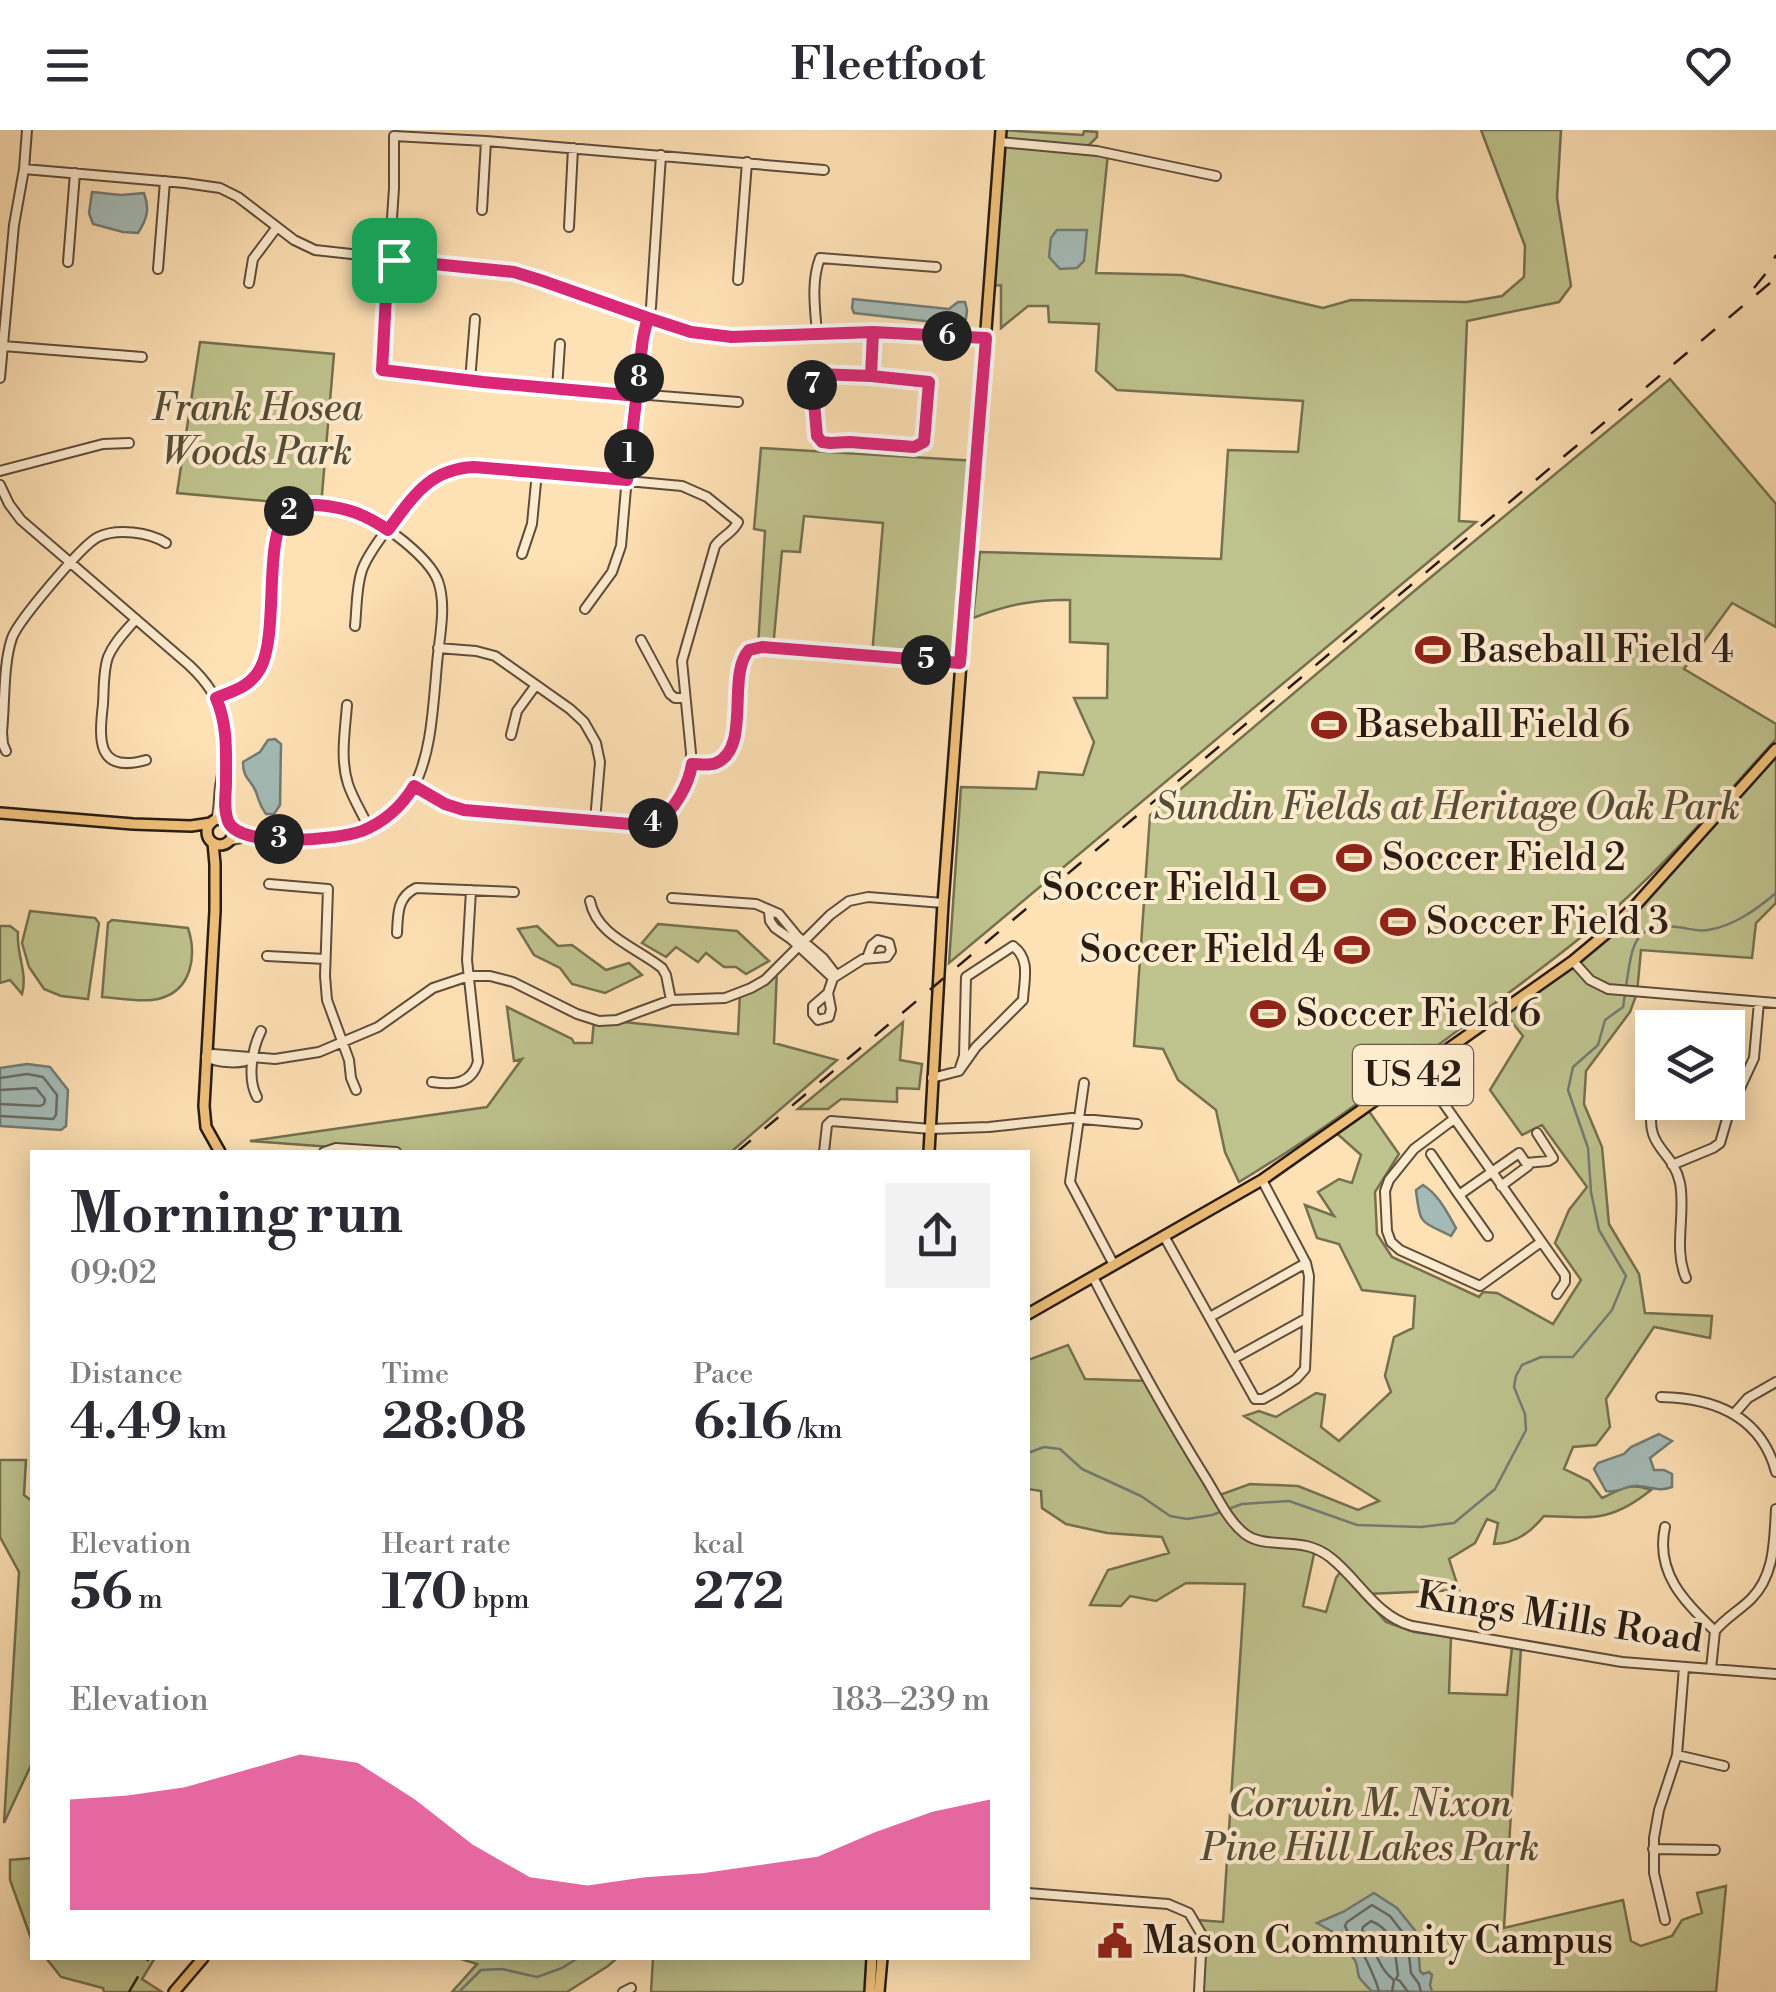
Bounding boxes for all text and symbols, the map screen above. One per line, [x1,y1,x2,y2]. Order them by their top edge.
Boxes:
text: Fleetfoot [791,37,985,94]
icon: menu [40,38,95,93]
icon: heart [1681,38,1736,93]
pin [352,218,437,303]
icon: arrive [367,233,422,288]
pin: 6 [922,311,972,361]
text: 6 [938,318,956,353]
pin: 8 [614,353,664,403]
text: 8 [630,360,648,395]
pin: 7 [787,360,837,410]
text: 7 [804,367,820,402]
park label: Frank Hosea Woods Park [151,385,364,476]
pin: 1 [604,429,654,479]
text: 1 [622,436,636,471]
pin: 2 [264,486,314,536]
text: 2 [280,493,298,528]
place label: Baseball Field 4 [1460,627,1734,674]
sports icon: Baseball Field 4 [1414,631,1452,669]
pin: 5 [901,635,951,685]
text: 5 [917,642,935,677]
place label: Baseball Field 6 [1356,702,1630,749]
sports icon: Baseball Field 6 [1310,706,1348,744]
park label: Sundin Fields at Heritage Oak Park [1154,784,1740,831]
pin: 4 [628,798,678,848]
text: 4 [644,805,662,840]
pin: 3 [254,814,304,864]
text: 3 [271,821,287,856]
place label: Soccer Field 2 [1382,835,1626,882]
sports icon: Soccer Field 2 [1335,839,1373,877]
place label: Soccer Field 1 [1042,865,1280,912]
sports icon: Soccer Field 1 [1289,869,1327,907]
place label: Soccer Field 3 [1426,899,1669,946]
sports icon: Soccer Field 3 [1379,903,1417,941]
place label: Soccer Field 4 [1079,927,1324,974]
sports icon: Soccer Field 4 [1333,931,1371,969]
place label: Soccer Field 6 [1296,991,1541,1038]
sports icon: Soccer Field 6 [1249,995,1287,1033]
map controls [1635,1010,1745,1120]
button: layers [1635,1010,1745,1120]
road number: US 42 [1353,1045,1473,1105]
text: Morning run [70,1181,403,1250]
button: share [885,1183,990,1288]
text: 09:02 [70,1253,157,1293]
text: Distance [70,1357,183,1392]
text: Time [382,1357,449,1392]
text: Pace [693,1357,753,1392]
text: 4.49 [70,1392,182,1454]
text: 28:08 [382,1392,527,1454]
text: 6:16 [693,1392,792,1454]
text: km [182,1412,227,1447]
text: /km [792,1412,842,1447]
text: Elevation [70,1527,191,1562]
text: Heart rate [382,1527,511,1562]
text: kcal [693,1527,744,1562]
text: 56 [70,1562,133,1624]
text: 170 [382,1562,467,1624]
text: 272 [693,1562,784,1624]
street label: Kings Mills Road [1414,1572,1706,1664]
text: m [133,1582,163,1617]
text: bpm [467,1582,530,1617]
text: Elevation [70,1680,209,1720]
text: 183–239 m [832,1680,990,1720]
park label: Corwin M. Nixon Pine Hill Lakes Park [1200,1781,1539,1872]
place label: Mason Community Campus [1143,1918,1613,1965]
public building icon: Mason Community Campus [1096,1922,1134,1960]

